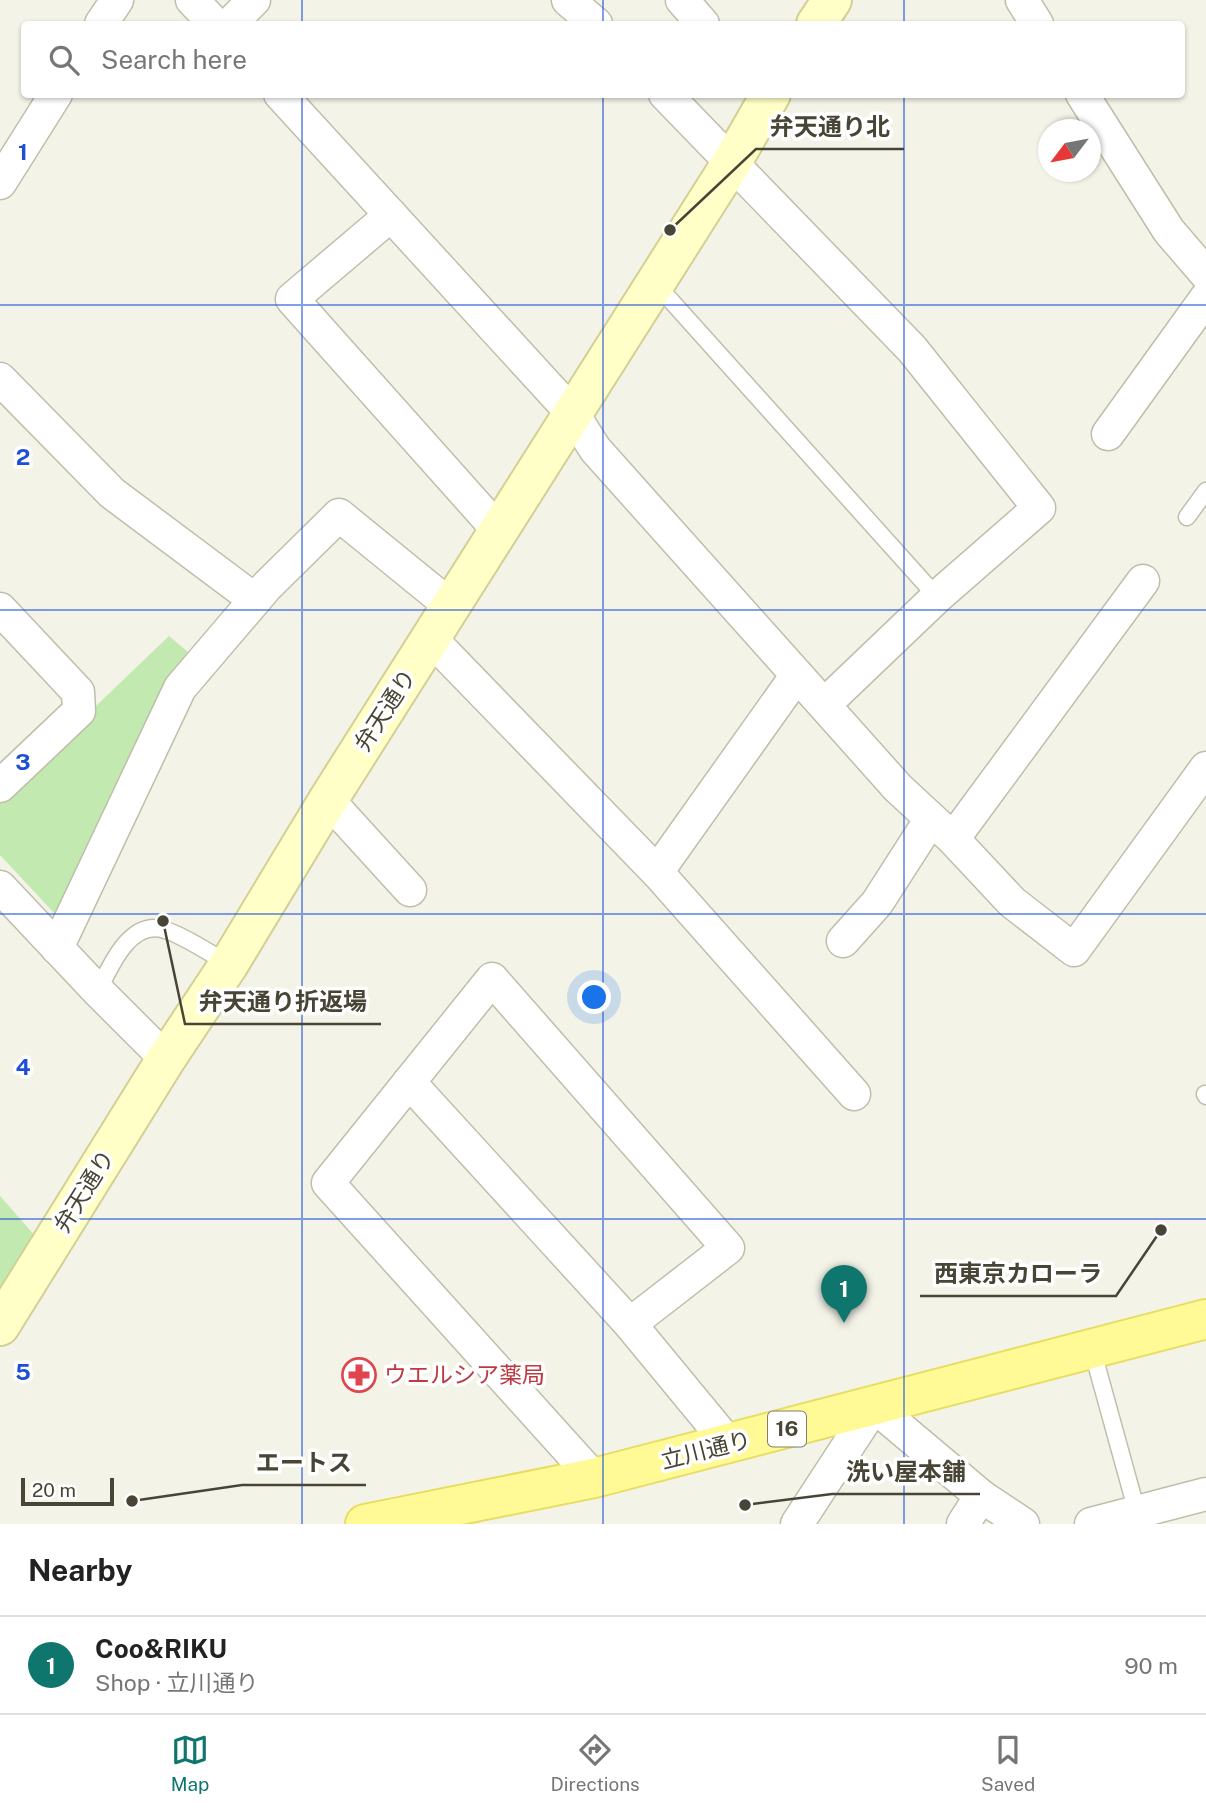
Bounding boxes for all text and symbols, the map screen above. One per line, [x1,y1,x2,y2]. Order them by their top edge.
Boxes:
search box [21,21,1185,98]
icon: search [45,41,83,79]
text: Search here [101,44,247,75]
callout: 弁天通り北 [756,104,904,149]
text: 弁天通り北 [770,112,890,140]
north arrow [1038,119,1101,182]
text: 1 [18,138,28,165]
text: 2 [16,443,30,470]
street label: 弁天通り [348,664,421,756]
text: 3 [15,748,31,775]
callout: 弁天通り折返場 [185,979,381,1024]
your location [577,980,611,1014]
text: 弁天通り折返場 [199,987,367,1015]
text: 4 [15,1053,31,1080]
street label: 弁天通り [48,1145,119,1237]
callout: 西東京カローラ [920,1251,1116,1296]
text: 西東京カローラ [934,1259,1102,1287]
pin: 1 [821,1265,867,1323]
pharmacy icon: ウエルシア薬局 [340,1356,378,1394]
text: 5 [15,1358,31,1385]
place label: ウエルシア薬局 [384,1361,545,1388]
road number: 16 [768,1412,806,1446]
street label: 立川通り [658,1425,754,1474]
callout: エートス [242,1440,366,1485]
text: エートス [256,1448,352,1476]
callout: 洗い屋本舗 [832,1449,980,1494]
text: 洗い屋本舗 [846,1457,966,1485]
scale bar [21,1475,114,1507]
text: 20 m [32,1479,76,1501]
text: Nearby [28,1552,132,1588]
text: Coo&RIKU [95,1633,227,1664]
text: 1 [46,1652,56,1679]
text: 90 m [1124,1652,1178,1679]
text: Shop · 立川通り [95,1669,259,1696]
tab: Map [171,1731,209,1795]
tab: Directions [550,1731,640,1795]
tab: Saved [981,1731,1035,1795]

